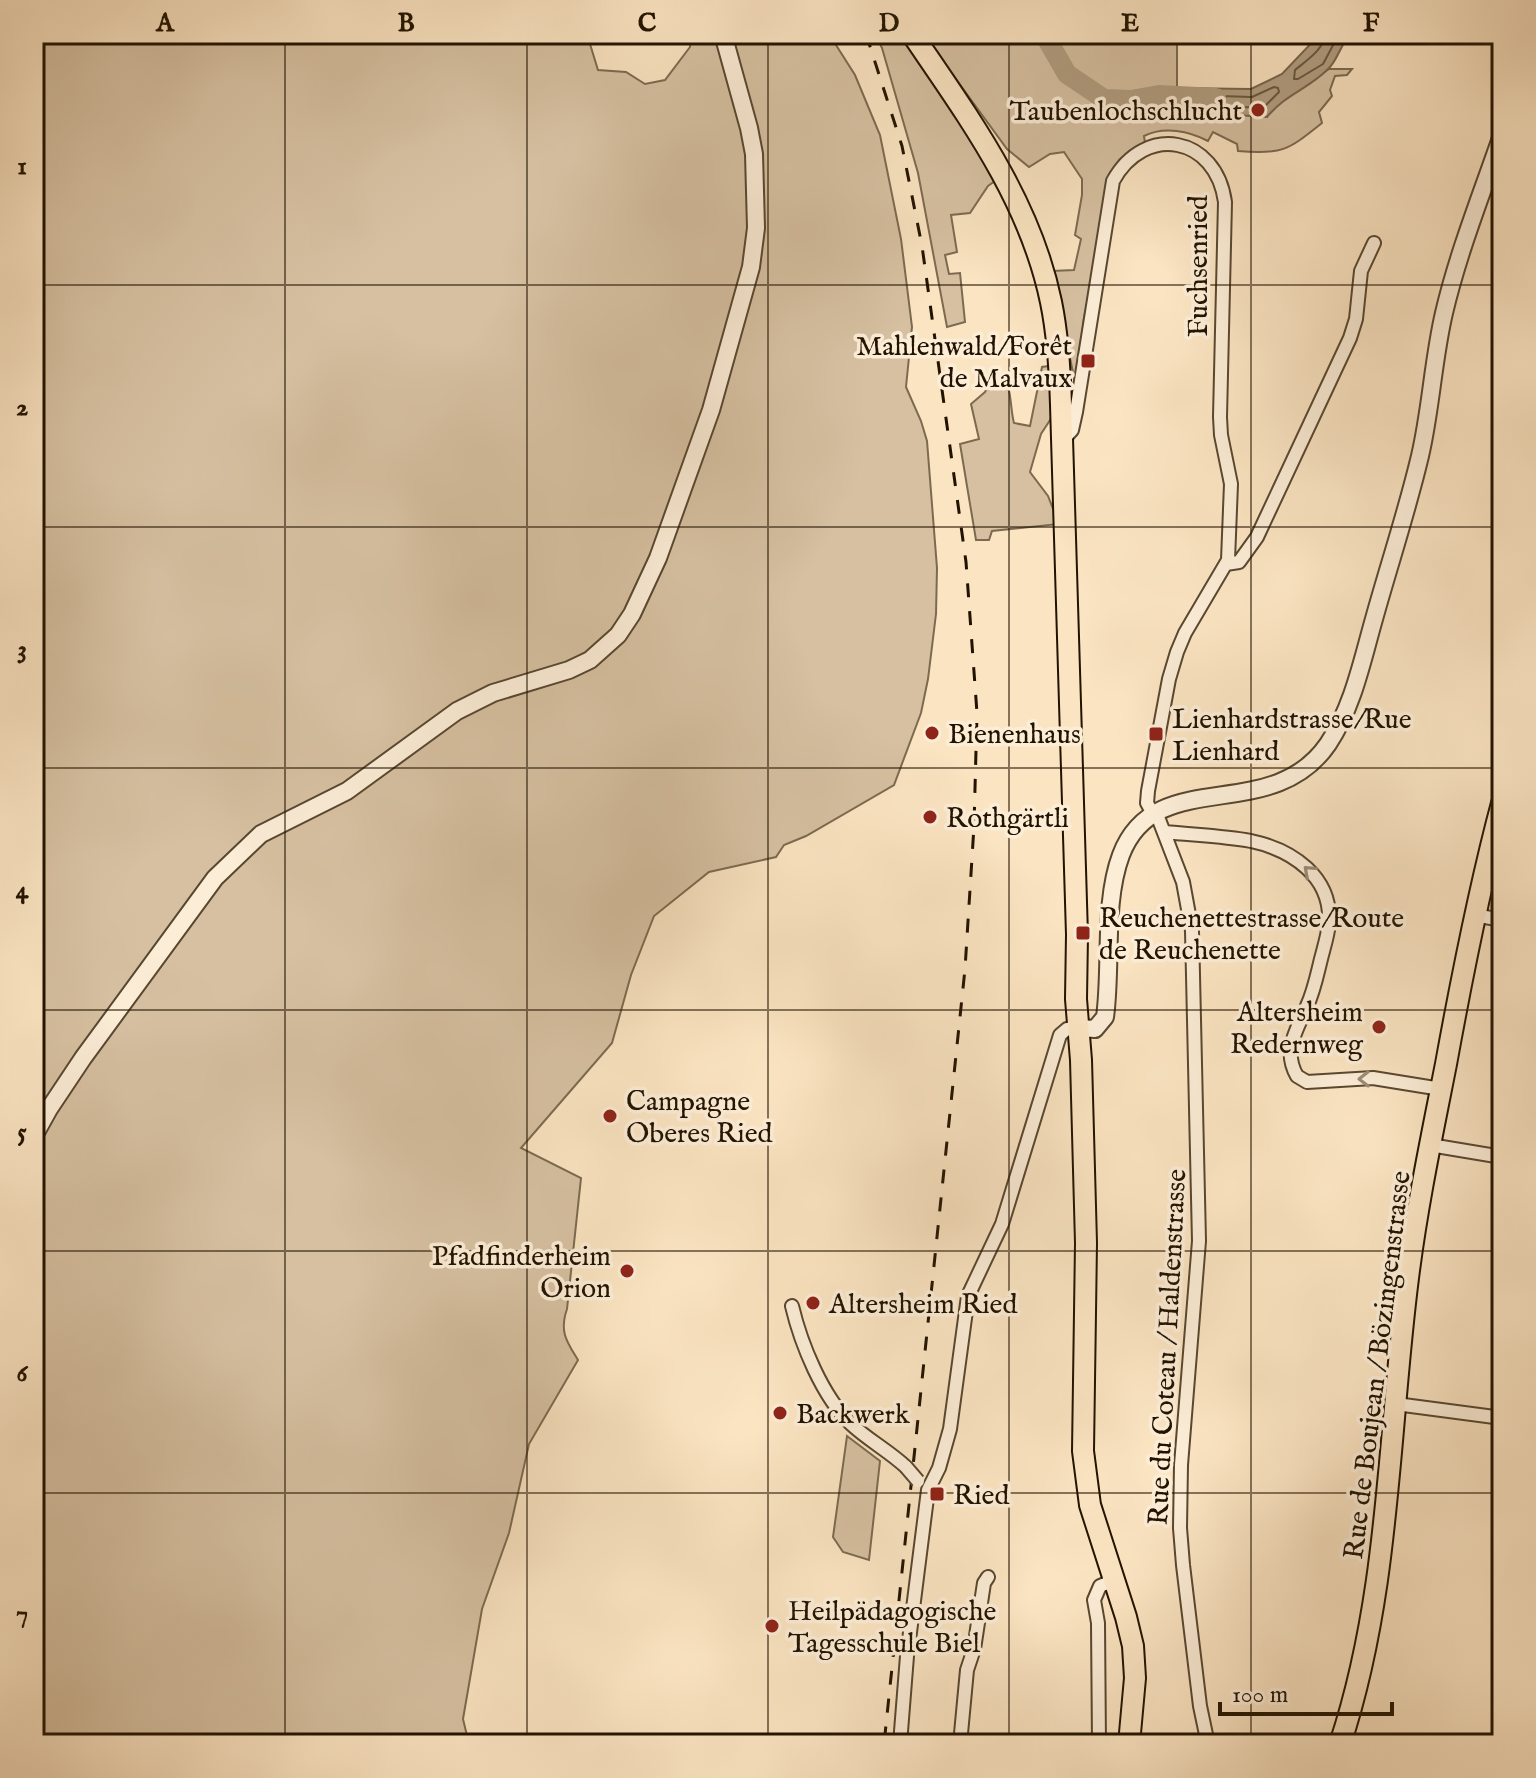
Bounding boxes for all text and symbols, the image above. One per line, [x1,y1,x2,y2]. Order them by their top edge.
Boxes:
text: A [155,7,175,40]
text: B [397,7,415,40]
text: C [638,7,657,40]
text: D [879,7,900,40]
text: E [1121,7,1139,40]
text: F [1363,7,1380,40]
place label: Taubenlochschlucht [1010,95,1242,130]
marker: Taubenlochschlucht [1249,101,1267,119]
text: 1 [17,150,27,183]
street label: Fuchsenried [1182,195,1217,337]
place label: Mahlenwald/Forêt de Malvaux [856,330,1072,397]
marker: Mahlenwald/Forêt de Malvaux [1079,352,1097,370]
text: 2 [16,391,28,424]
text: 3 [17,633,27,666]
place label: Lienhardstrasse/Rue Lienhard [1172,703,1412,770]
place label: Bienenhaus [948,718,1081,753]
marker: Bienenhaus [923,724,941,742]
marker: Lienhardstrasse/Rue Lienhard [1147,725,1165,743]
place label: Rothgärtli [946,802,1069,837]
marker: Rothgärtli [921,808,939,826]
one-way arrow [1304,866,1319,881]
text: 4 [16,874,30,907]
place label: Reuchenettestrasse/Route de Reuchenette [1099,902,1404,969]
marker: Reuchenettestrasse/Route de Reuchenette [1074,924,1092,942]
place label: Altersheim Redernweg [1230,996,1364,1063]
marker: Altersheim Redernweg [1370,1018,1388,1036]
one-way arrow [1357,1070,1370,1088]
place label: Campagne Oberes Ried [626,1085,772,1152]
marker: Campagne Oberes Ried [601,1107,619,1125]
text: 5 [17,1116,27,1149]
street label: Rue du Coteau / Haldenstrasse [1142,1168,1195,1526]
street label: Rue de Boujean / Bözingenstrasse [1337,1169,1420,1562]
place label: Pfadfinderheim Orion [432,1240,611,1307]
marker: Pfadfinderheim Orion [618,1262,636,1280]
place label: Altersheim Ried [828,1288,1017,1323]
marker: Altersheim Ried [804,1294,822,1312]
text: 6 [17,1357,29,1390]
place label: Backwerk [796,1398,911,1433]
marker: Backwerk [771,1404,789,1422]
place label: Ried [953,1479,1009,1514]
marker: Ried [928,1485,946,1503]
place label: Heilpädagogische Tagesschule Biel [788,1595,997,1662]
text: 7 [16,1598,28,1631]
marker: Heilpädagogische Tagesschule Biel [763,1617,781,1635]
scale bar [1220,1666,1392,1716]
text: 100 m [1232,1680,1288,1711]

